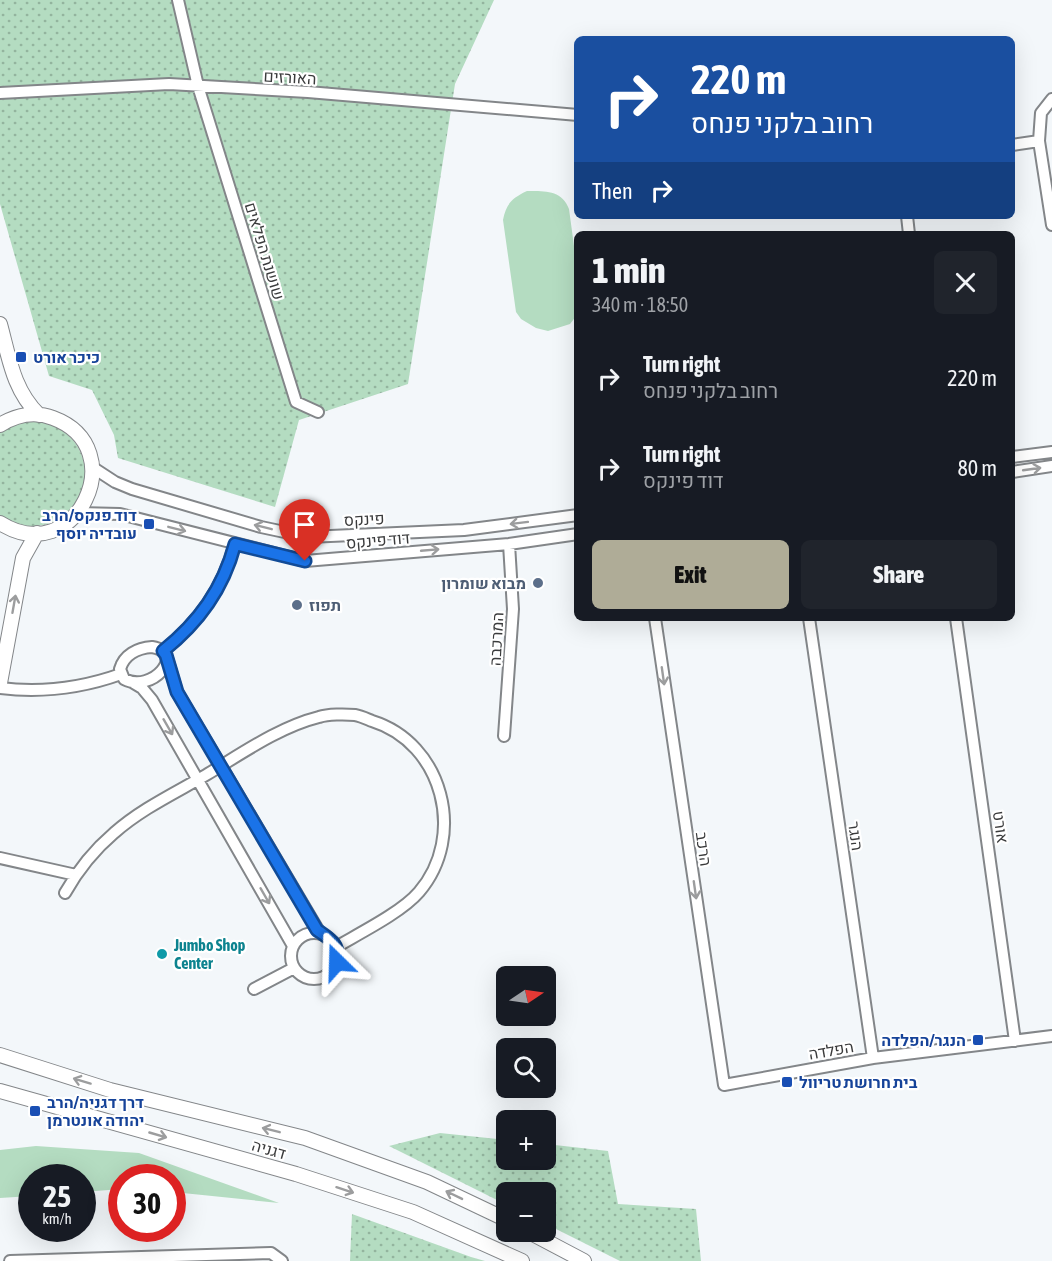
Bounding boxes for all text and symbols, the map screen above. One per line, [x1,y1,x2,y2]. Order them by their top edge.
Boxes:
text: 220 m [691,55,786,103]
icon: right [592,60,670,138]
street label: האורזים [263,67,317,87]
text: רחוב בלקני פנחס [691,108,873,139]
icon: right [645,174,678,207]
text: Then [592,178,633,204]
street label: שושנת הפלאים [242,200,288,302]
text: 1 min [592,249,666,291]
button: close [934,251,997,314]
text: 340 m · 18:50 [592,293,688,316]
place label: כיכר אורט [33,348,100,366]
marker: כיכר אורט [14,350,28,364]
text: Turn right [643,351,720,377]
icon: right [592,362,625,395]
text: 220 m [947,365,997,391]
text: רחוב בלקני פנחס [643,379,778,402]
text: Turn right [643,441,720,467]
icon: right [592,452,625,485]
text: 80 m [957,455,997,481]
one-way arrow [1022,464,1042,475]
text: דוד פינקס [643,469,723,492]
pin [279,499,330,561]
place label: דוד פנקס/הרב עובדיה יוסף [42,506,137,542]
icon: arrive [288,508,321,541]
street label: פינקס [343,509,385,529]
marker: דוד פנקס/הרב עובדיה יוסף [142,517,156,531]
one-way arrow [510,517,530,528]
one-way arrow [254,520,273,532]
one-way arrow [167,524,186,535]
street label: דוד פינקס [345,528,411,552]
button: Exit [592,540,789,609]
button: Share [801,540,997,609]
one-way arrow [420,544,440,555]
place label: מבוא שומרון [441,574,526,592]
marker: מבוא שומרון [531,576,545,590]
one-way arrow [9,595,20,615]
place label: תפוז [309,596,341,614]
marker: תפוז [290,598,304,612]
street label: המרכבה [486,612,506,666]
one-way arrow [658,665,669,685]
one-way arrow [162,718,174,735]
street label: אורט [990,810,1012,844]
street label: הנגר [845,820,867,852]
street label: הרכב [693,831,715,867]
one-way arrow [690,879,701,899]
one-way arrow [260,887,272,904]
position arrow [305,930,369,994]
place label: Jumbo Shop Center [173,936,246,972]
marker: Jumbo Shop Center [155,947,169,961]
north arrow [496,966,556,1026]
map controls [496,966,556,1242]
place label: הנגר/הפלדה [881,1031,966,1049]
marker: הנגר/הפלדה [971,1033,985,1047]
street label: הפלדה [807,1037,855,1063]
button: search [496,1038,556,1098]
place label: בית חרושת טריוול [799,1073,918,1091]
one-way arrow [73,1075,92,1086]
marker: בית חרושת טריוול [780,1075,794,1089]
place label: דרך דגניה/הרב יהודה אונטרמן [47,1093,145,1129]
marker: דרך דגניה/הרב יהודה אונטרמן [28,1104,42,1118]
button: + [496,1110,556,1170]
one-way arrow [262,1124,281,1135]
one-way arrow [148,1130,167,1141]
street label: דגניה [250,1136,288,1162]
speed limit sign: 30 [108,1164,186,1242]
text: 25 [43,1179,71,1213]
button: − [496,1182,556,1242]
one-way arrow [335,1185,354,1196]
one-way arrow [446,1188,464,1200]
text: km/h [42,1210,72,1227]

